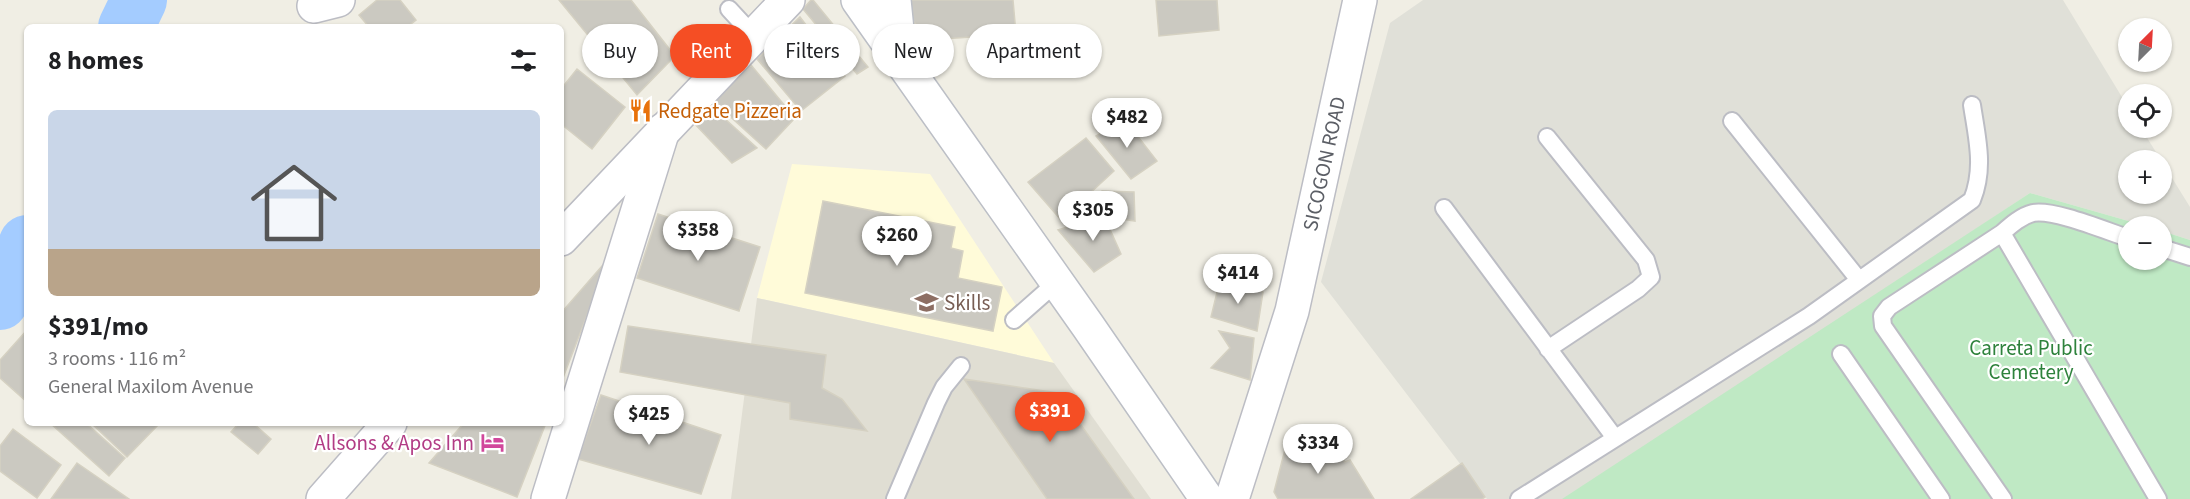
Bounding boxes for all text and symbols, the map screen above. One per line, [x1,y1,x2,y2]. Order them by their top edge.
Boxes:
north arrow [2118,18,2172,72]
map controls [2118,18,2172,270]
chip: Buy [582,24,658,78]
chip: Rent [670,24,752,78]
chip: Filters [764,24,860,78]
chip: New [872,24,954,78]
chip: Apartment [966,24,1102,78]
text: 8 homes [48,42,143,79]
icon: filters [507,44,540,77]
button: locate [2118,84,2172,138]
street label: SICOGON ROAD [1295,94,1353,234]
place label: Redgate Pizzeria [658,96,802,126]
restaurant icon: Redgate Pizzeria [627,98,653,124]
pin: $482 [1091,98,1163,149]
text: $482 [1106,103,1148,131]
icon: home [240,149,348,257]
button: + [2118,150,2172,204]
pin: $305 [1057,191,1129,242]
text: $305 [1072,196,1114,224]
pin: $358 [662,211,734,262]
text: $358 [677,216,719,244]
pin: $260 [861,216,933,267]
button: − [2118,216,2172,270]
text: $260 [876,221,918,249]
pin: $414 [1202,254,1274,305]
text: $414 [1217,259,1259,287]
place label: Skills [944,288,990,318]
school or university icon: Skills [913,290,939,316]
text: $391/mo [48,308,148,345]
park label: Carreta Public Cemetery [1969,333,2093,387]
text: 3 rooms · 116 m² [48,345,186,373]
text: General Maxilom Avenue [48,373,253,401]
pin: $391 [1014,392,1086,443]
pin: $425 [613,395,685,446]
text: $391 [1029,397,1071,425]
text: $425 [628,400,670,428]
pin: $334 [1282,424,1354,475]
place label: Allsons & Apos Inn [314,428,474,458]
text: $334 [1297,429,1339,457]
hotel icon: Allsons & Apos Inn [479,430,505,456]

